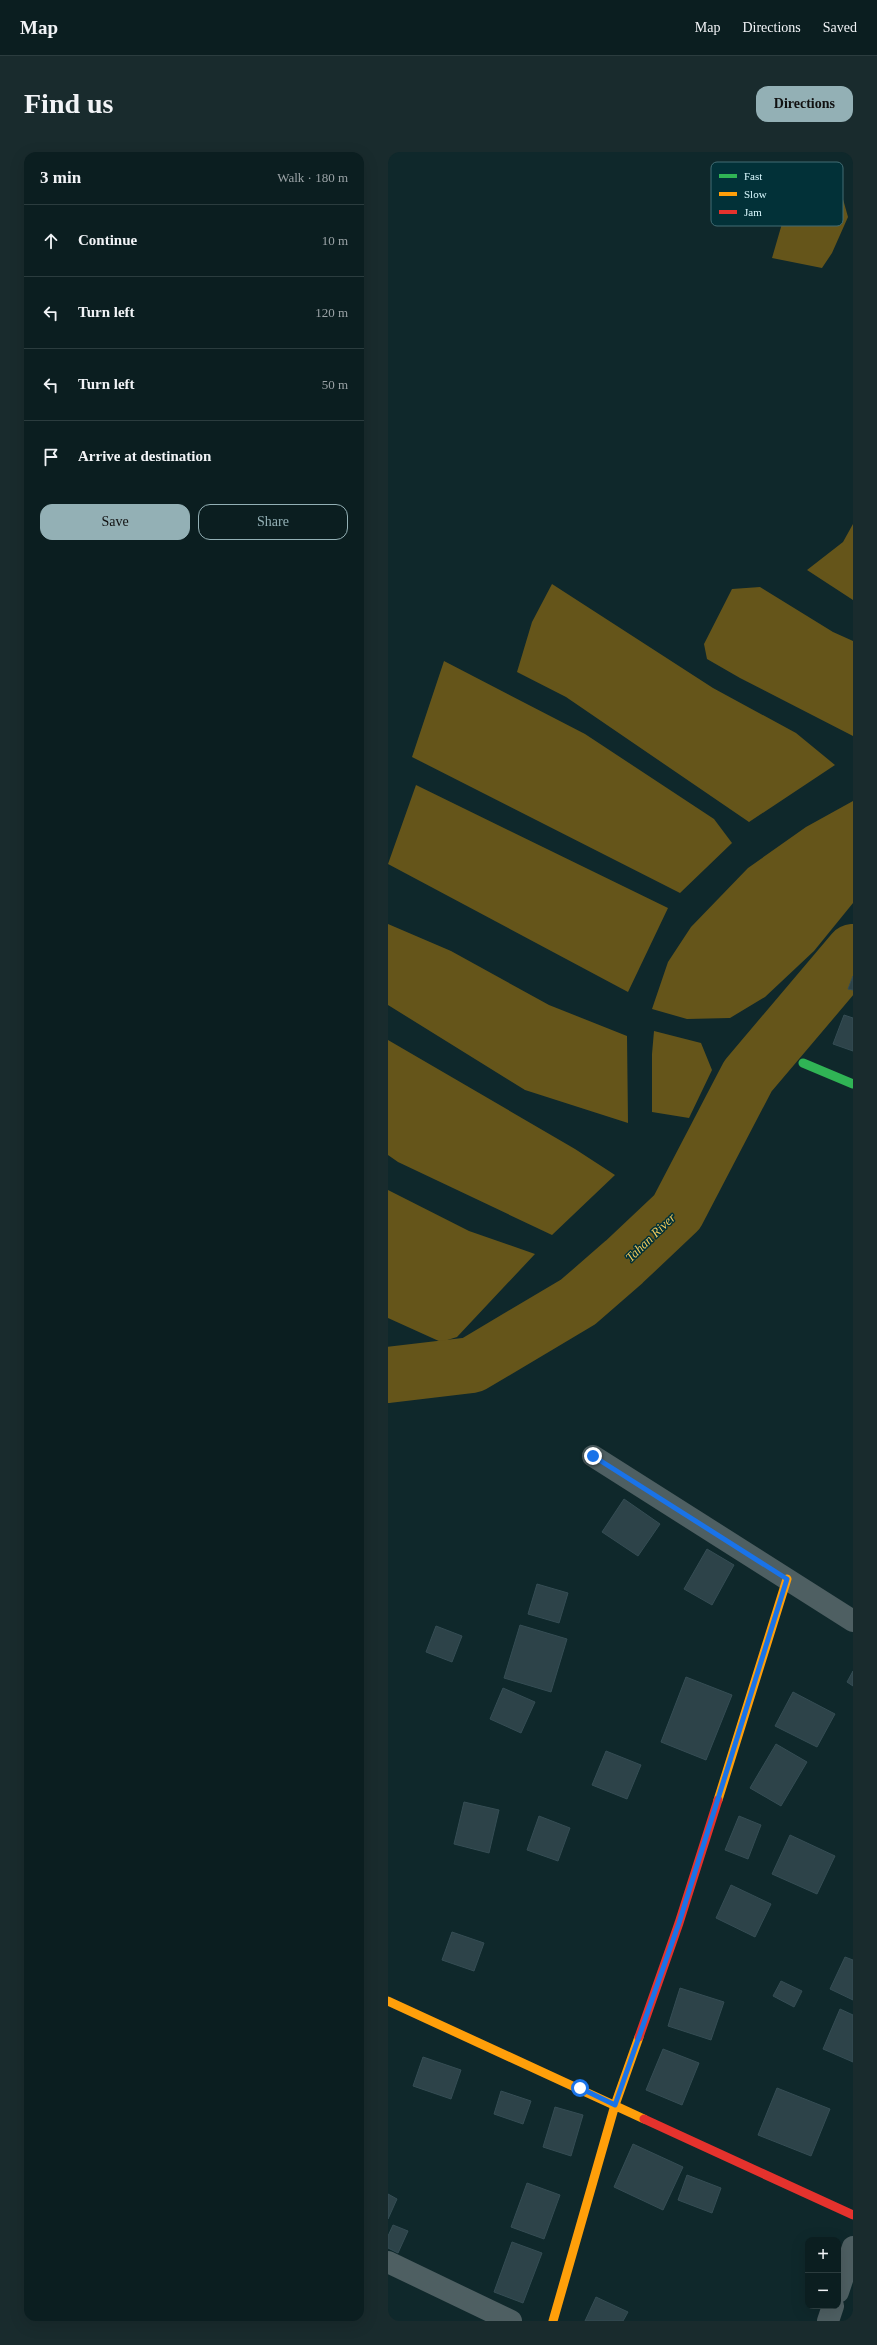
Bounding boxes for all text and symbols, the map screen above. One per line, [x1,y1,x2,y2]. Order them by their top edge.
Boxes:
text: Map [20,17,58,38]
text: Map [695,20,720,35]
text: Directions [742,20,801,35]
text: Saved [823,20,857,35]
button: Directions [756,86,853,122]
text: Find us [24,88,114,119]
legend [711,162,843,226]
text: 3 min [40,168,81,187]
text: Walk · 180 m [277,170,348,185]
text: Fast [744,170,762,182]
text: Slow [744,188,767,200]
text: Jam [744,206,762,218]
icon: ahead [40,230,62,252]
text: Continue [78,232,137,248]
text: 10 m [322,233,348,248]
icon: left [40,302,62,324]
text: Turn left [78,304,135,320]
text: 120 m [315,305,348,320]
icon: left [40,374,62,396]
text: Turn left [78,376,135,392]
text: 50 m [322,377,348,392]
icon: arrive [40,446,62,468]
text: Arrive at destination [78,448,211,464]
button: Save [40,504,190,540]
button: Share [198,504,348,540]
water label: Tahan River [622,1209,679,1265]
route end [584,1447,602,1465]
route start [571,2079,589,2097]
map controls [805,2237,841,2309]
button: + [805,2237,841,2273]
button: − [805,2273,841,2309]

